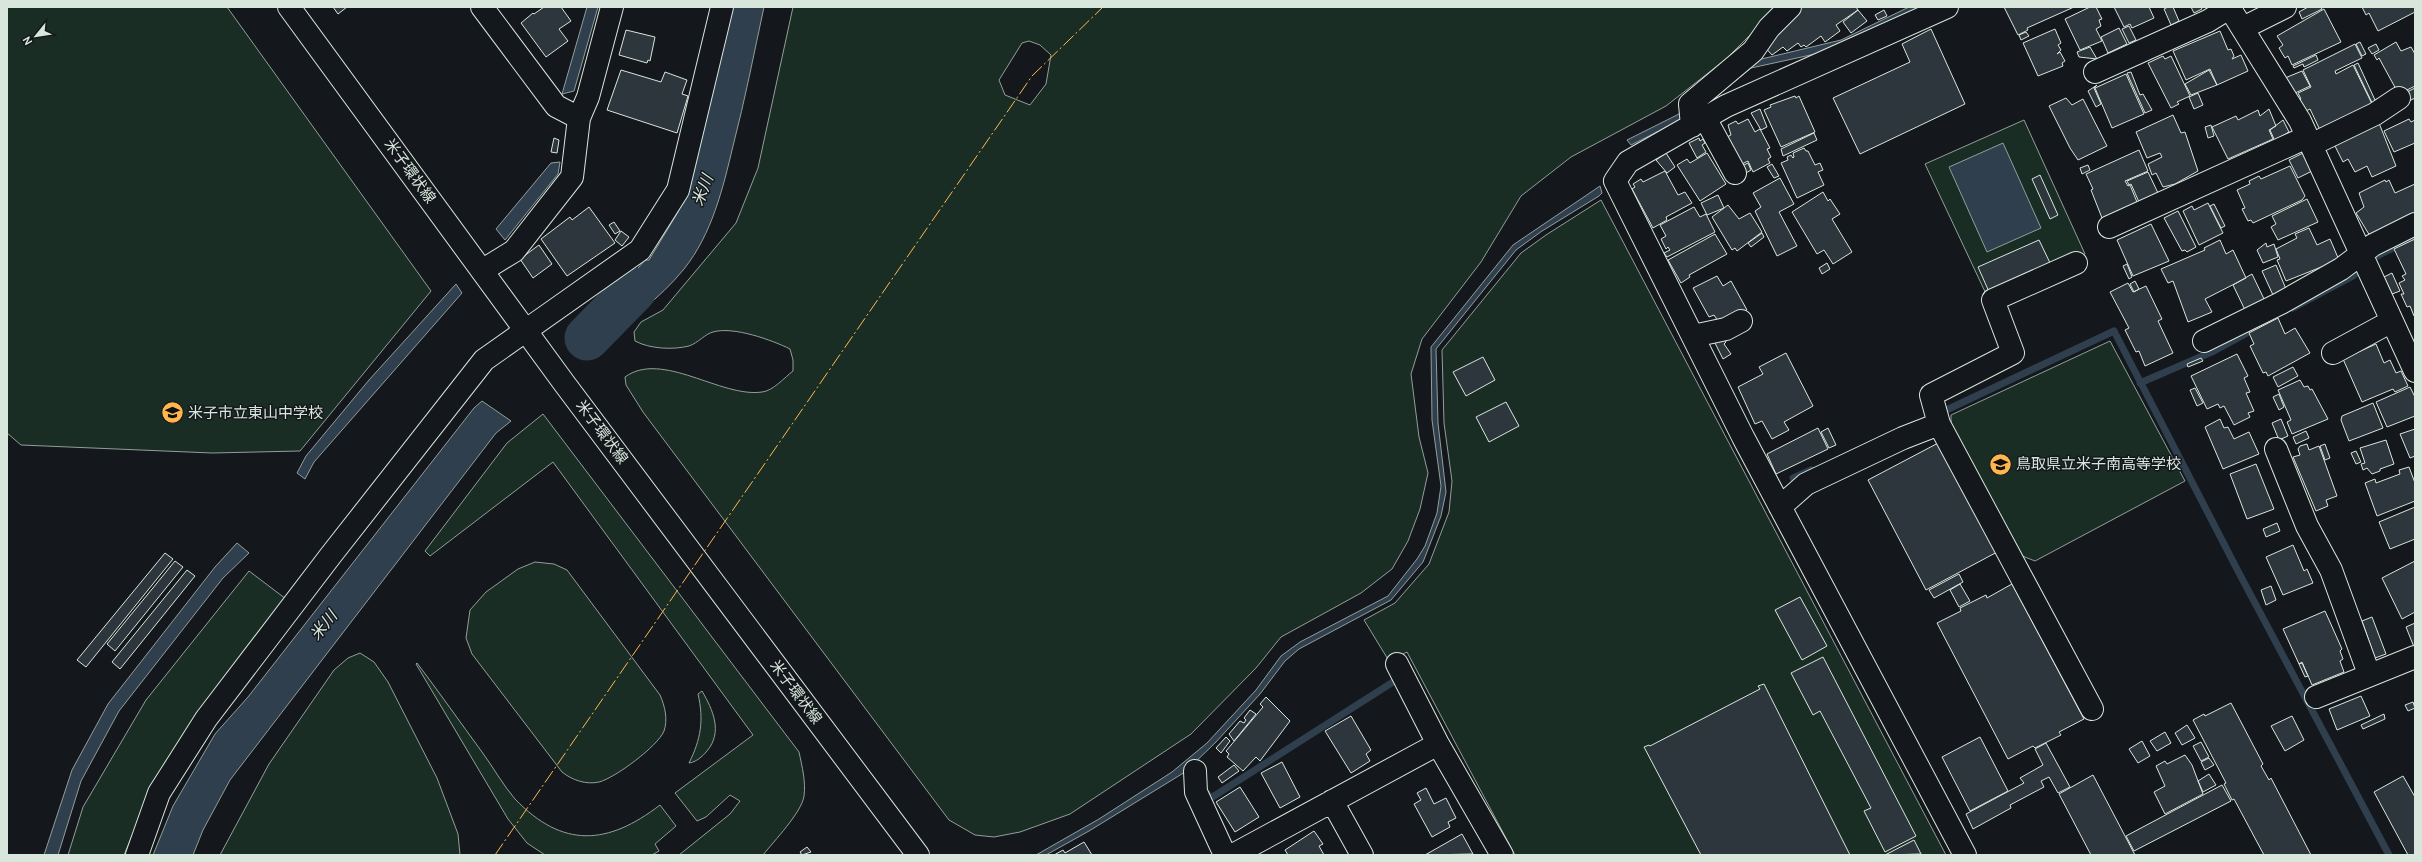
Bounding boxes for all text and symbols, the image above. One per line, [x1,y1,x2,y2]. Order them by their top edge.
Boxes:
north arrow [16,16,56,56]
text: N [19,34,35,48]
street label: 米子環状線 [381,135,439,207]
water label: 米川 [688,170,718,209]
street label: 米子環状線 [572,397,632,467]
school or university icon: 米子市立東山中学校 [160,400,186,426]
place label: 米子市立東山中学校 [188,404,323,422]
school or university icon: 鳥取県立米子南高等学校 [1987,451,2013,477]
place label: 鳥取県立米子南高等学校 [2016,455,2181,473]
water label: 米川 [306,605,342,644]
street label: 米子環状線 [766,657,826,727]

